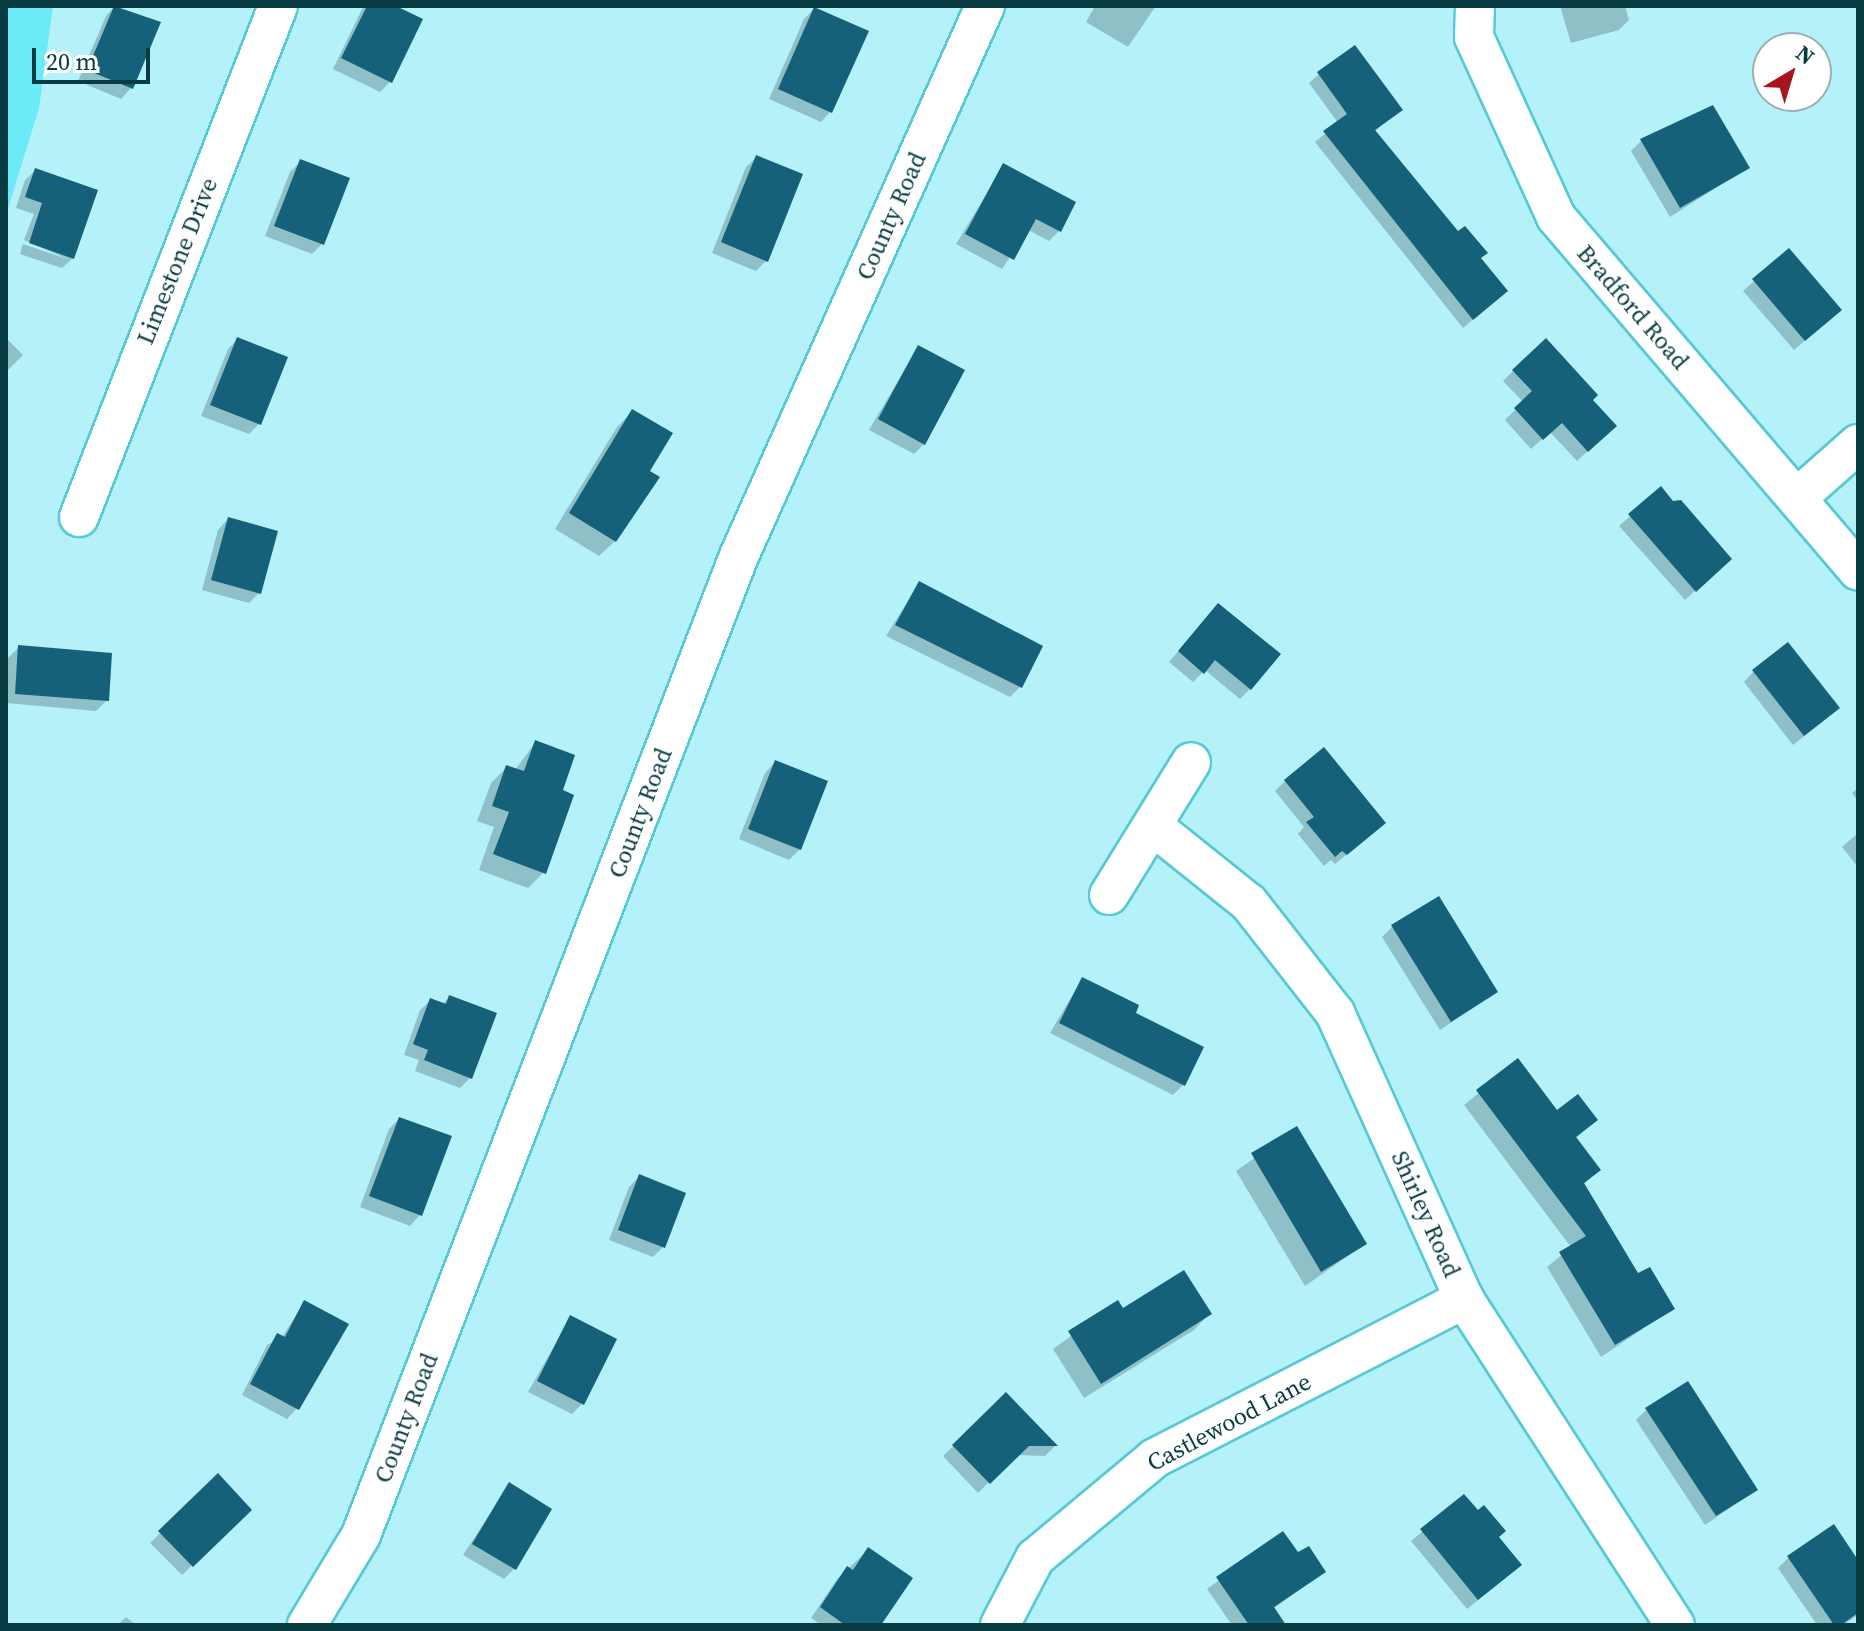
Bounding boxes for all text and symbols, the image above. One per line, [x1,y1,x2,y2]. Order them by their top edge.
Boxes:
scale bar [36,32,154,82]
north arrow [1752,32,1832,112]
text: N [1790,38,1821,71]
text: 20 m [46,45,97,78]
street label: County Road [850,148,932,284]
street label: Limestone Drive [131,174,223,348]
street label: Bradford Road [1571,239,1695,375]
street label: County Road [602,744,678,882]
street label: Shirley Road [1385,1147,1467,1281]
street label: County Road [368,1349,444,1487]
street label: Castlewood Lane [1142,1367,1316,1477]

